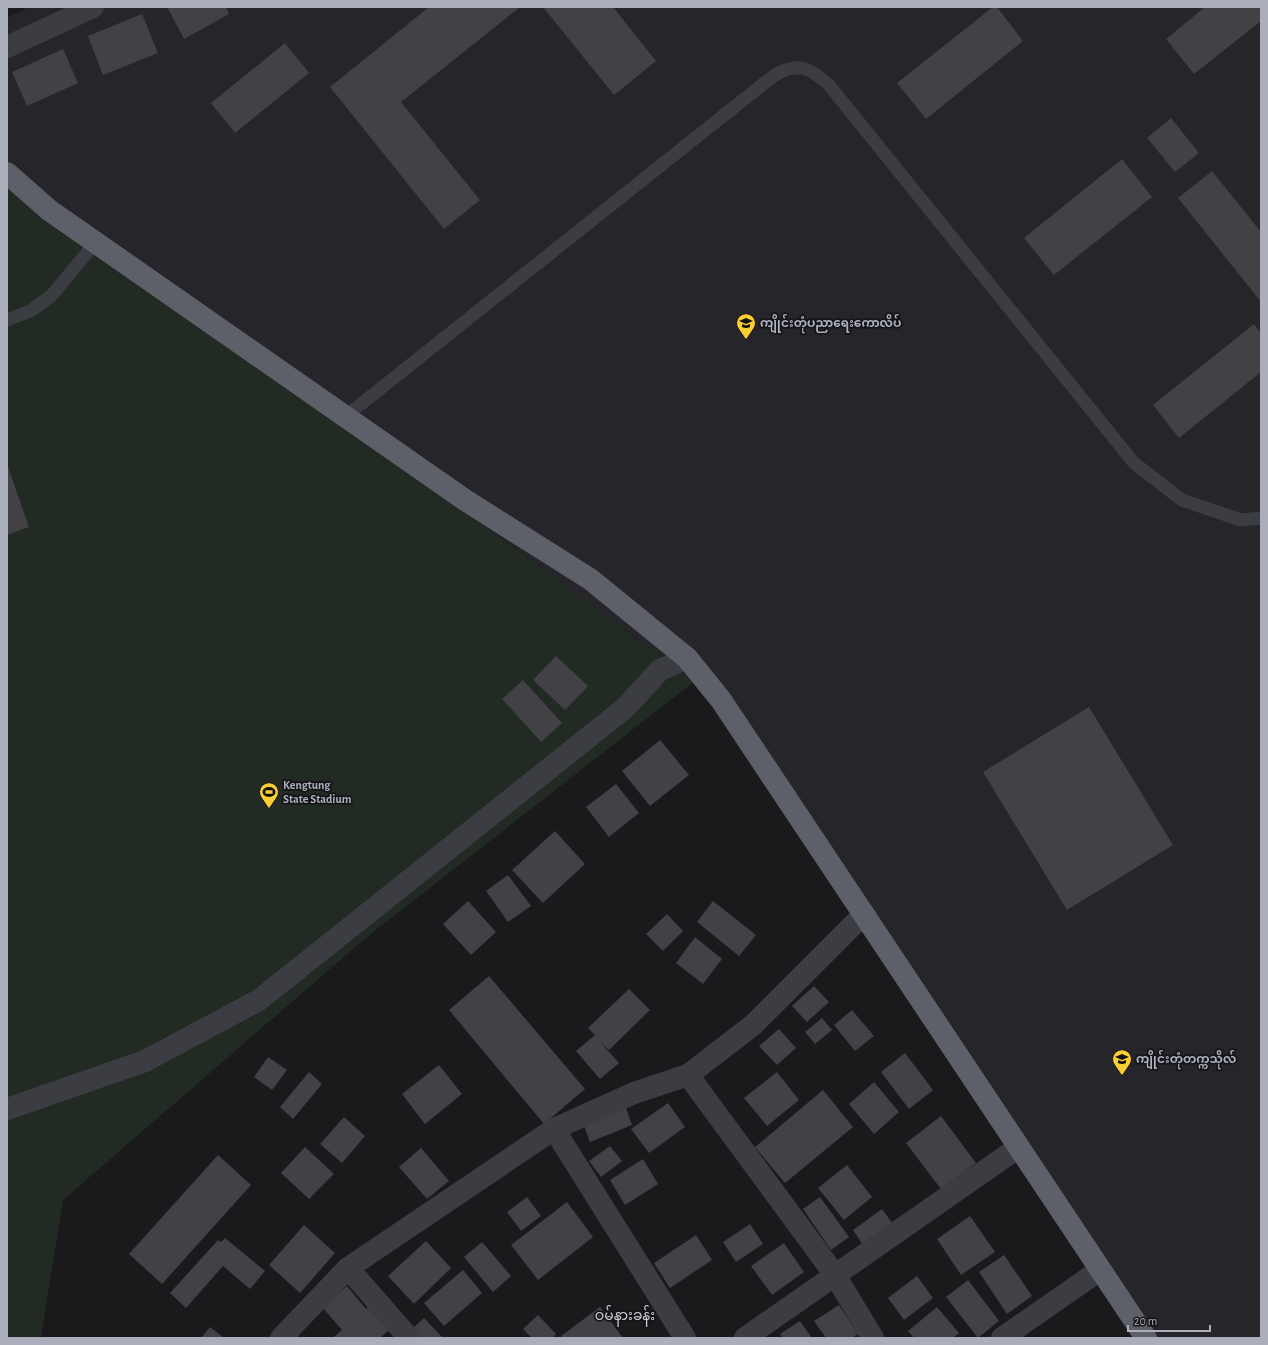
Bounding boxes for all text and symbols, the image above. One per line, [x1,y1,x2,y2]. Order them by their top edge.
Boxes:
school or university icon: ကျိုင်းတုံပညာရေးကောလိပ် [735,312,757,340]
place label: ကျိုင်းတုံပညာရေးကောလိပ် [760,313,901,334]
place label: Kengtung State Stadium [283,779,352,805]
sports icon: Kengtung State Stadium [258,781,280,809]
school or university icon: ကျိုင်းတုံတက္ကသိုလ် [1111,1048,1133,1076]
place label: ကျိုင်းတုံတက္ကသိုလ် [1136,1049,1236,1070]
district label: ဝမ်နားခန်း [595,1305,655,1327]
scale bar [1128,1307,1210,1333]
text: 20 m [1134,1315,1157,1327]

